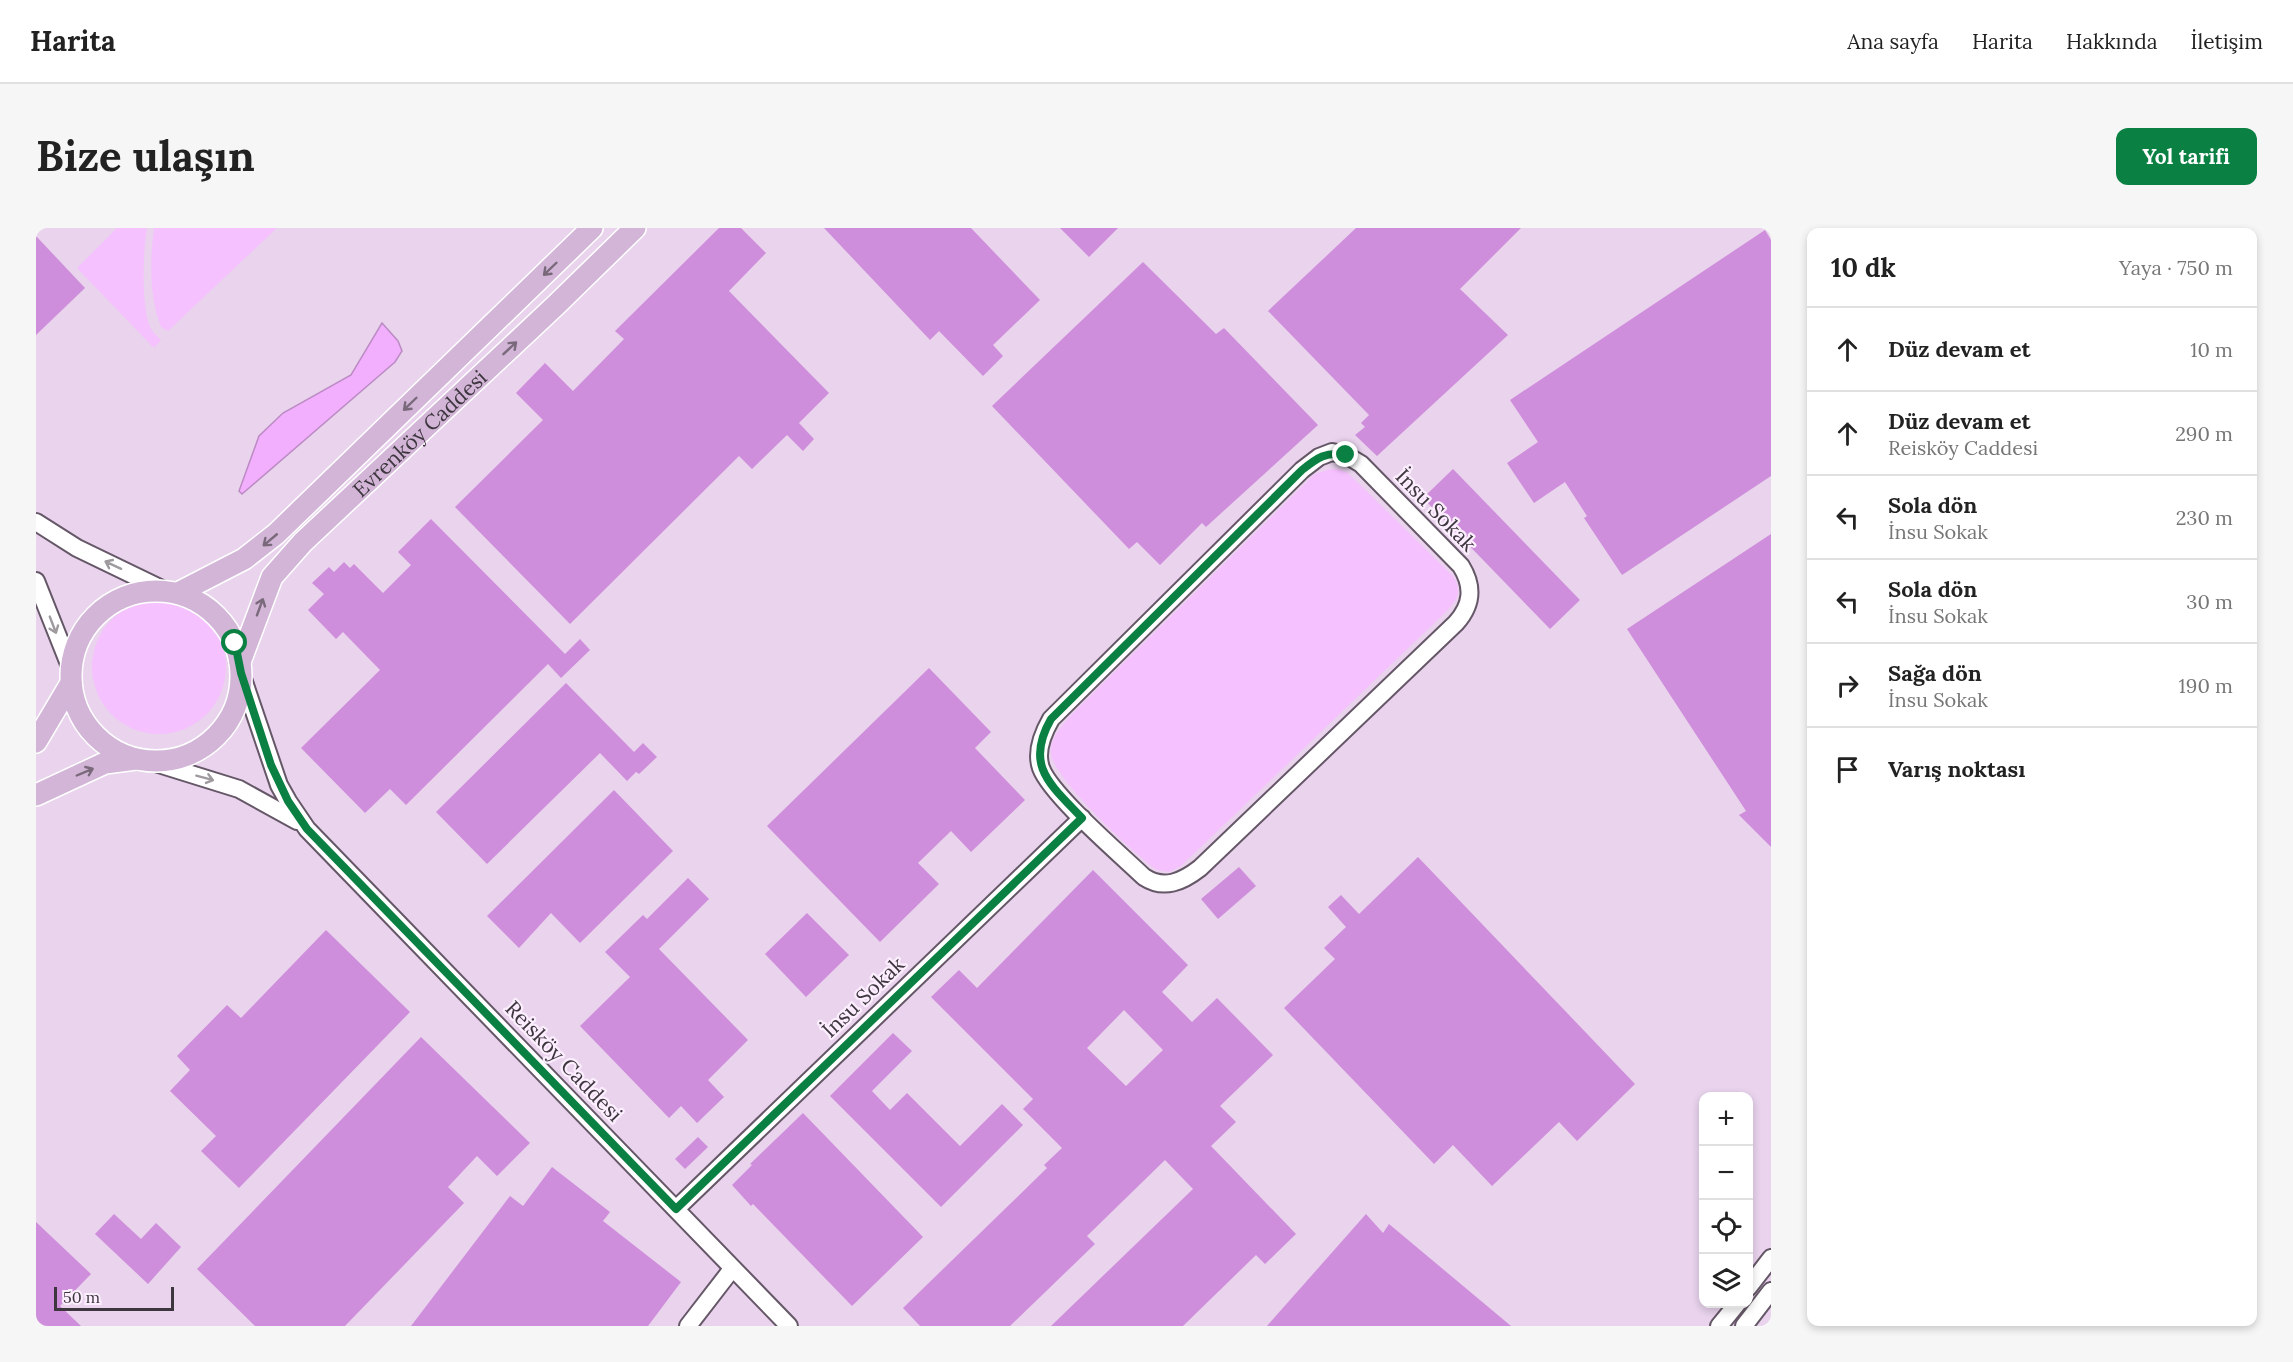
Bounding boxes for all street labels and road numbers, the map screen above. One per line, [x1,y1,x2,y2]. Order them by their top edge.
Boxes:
street label: Evrenköy Caddesi [347,364,492,502]
street label: İnsu Sokak [1390,463,1483,558]
street label: İnsu Sokak [816,950,911,1043]
street label: Reisköy Caddesi [500,995,628,1127]

